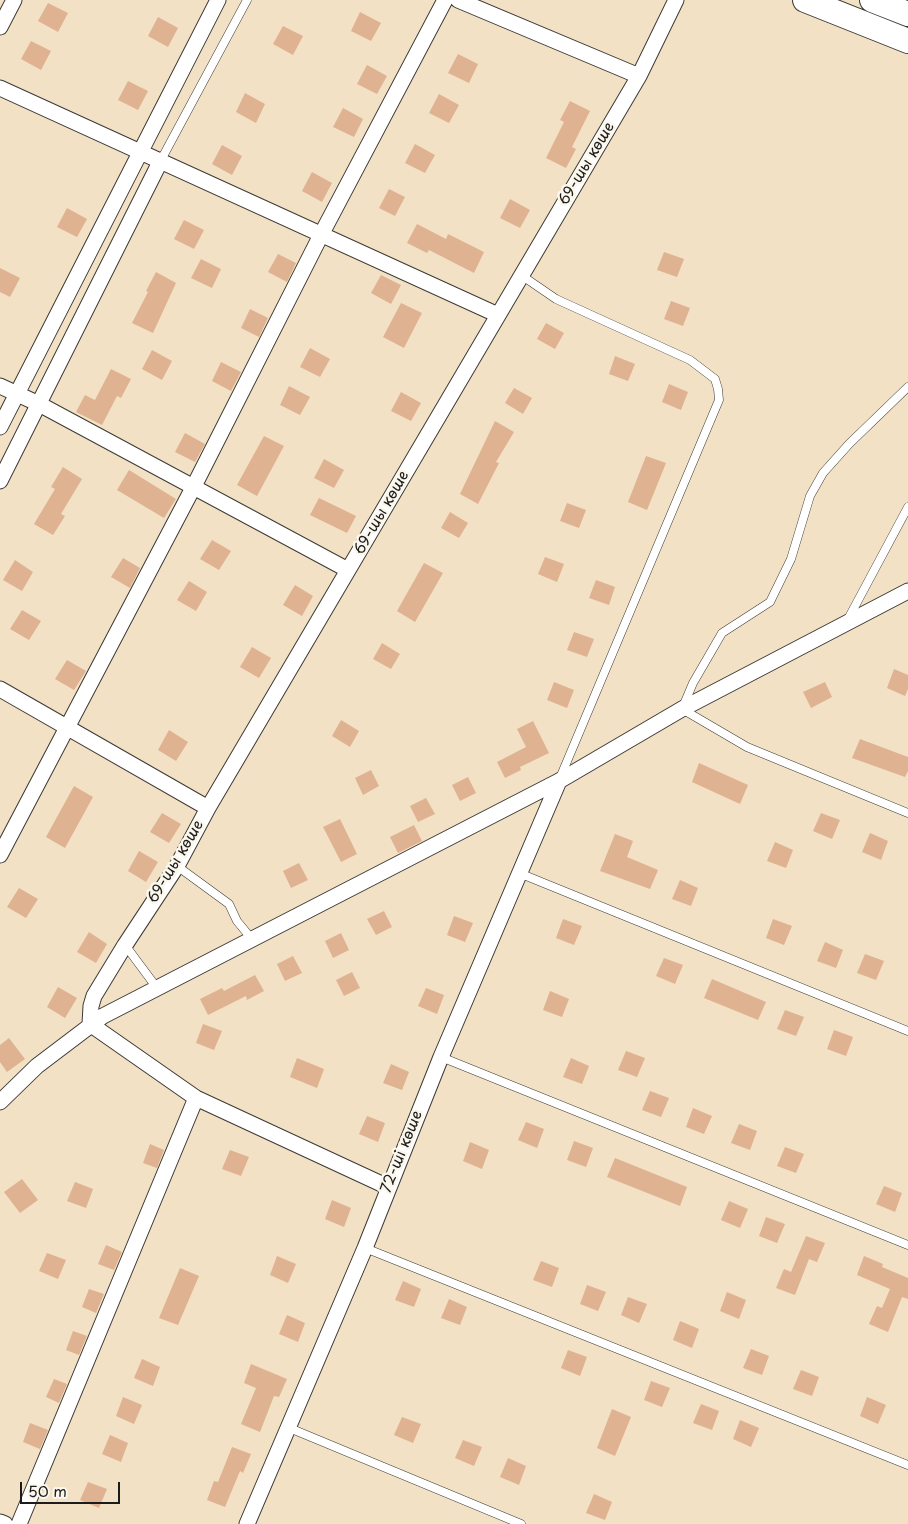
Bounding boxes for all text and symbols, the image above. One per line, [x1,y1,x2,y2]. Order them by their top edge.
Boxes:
street label: 69-шы көше [555,119,619,209]
street label: 69-шы көше [351,468,413,558]
street label: 69-шы көше [144,817,208,907]
street label: 72-ші көше [377,1108,427,1196]
scale bar [22,1472,122,1504]
text: 50 m [28,1479,67,1502]

